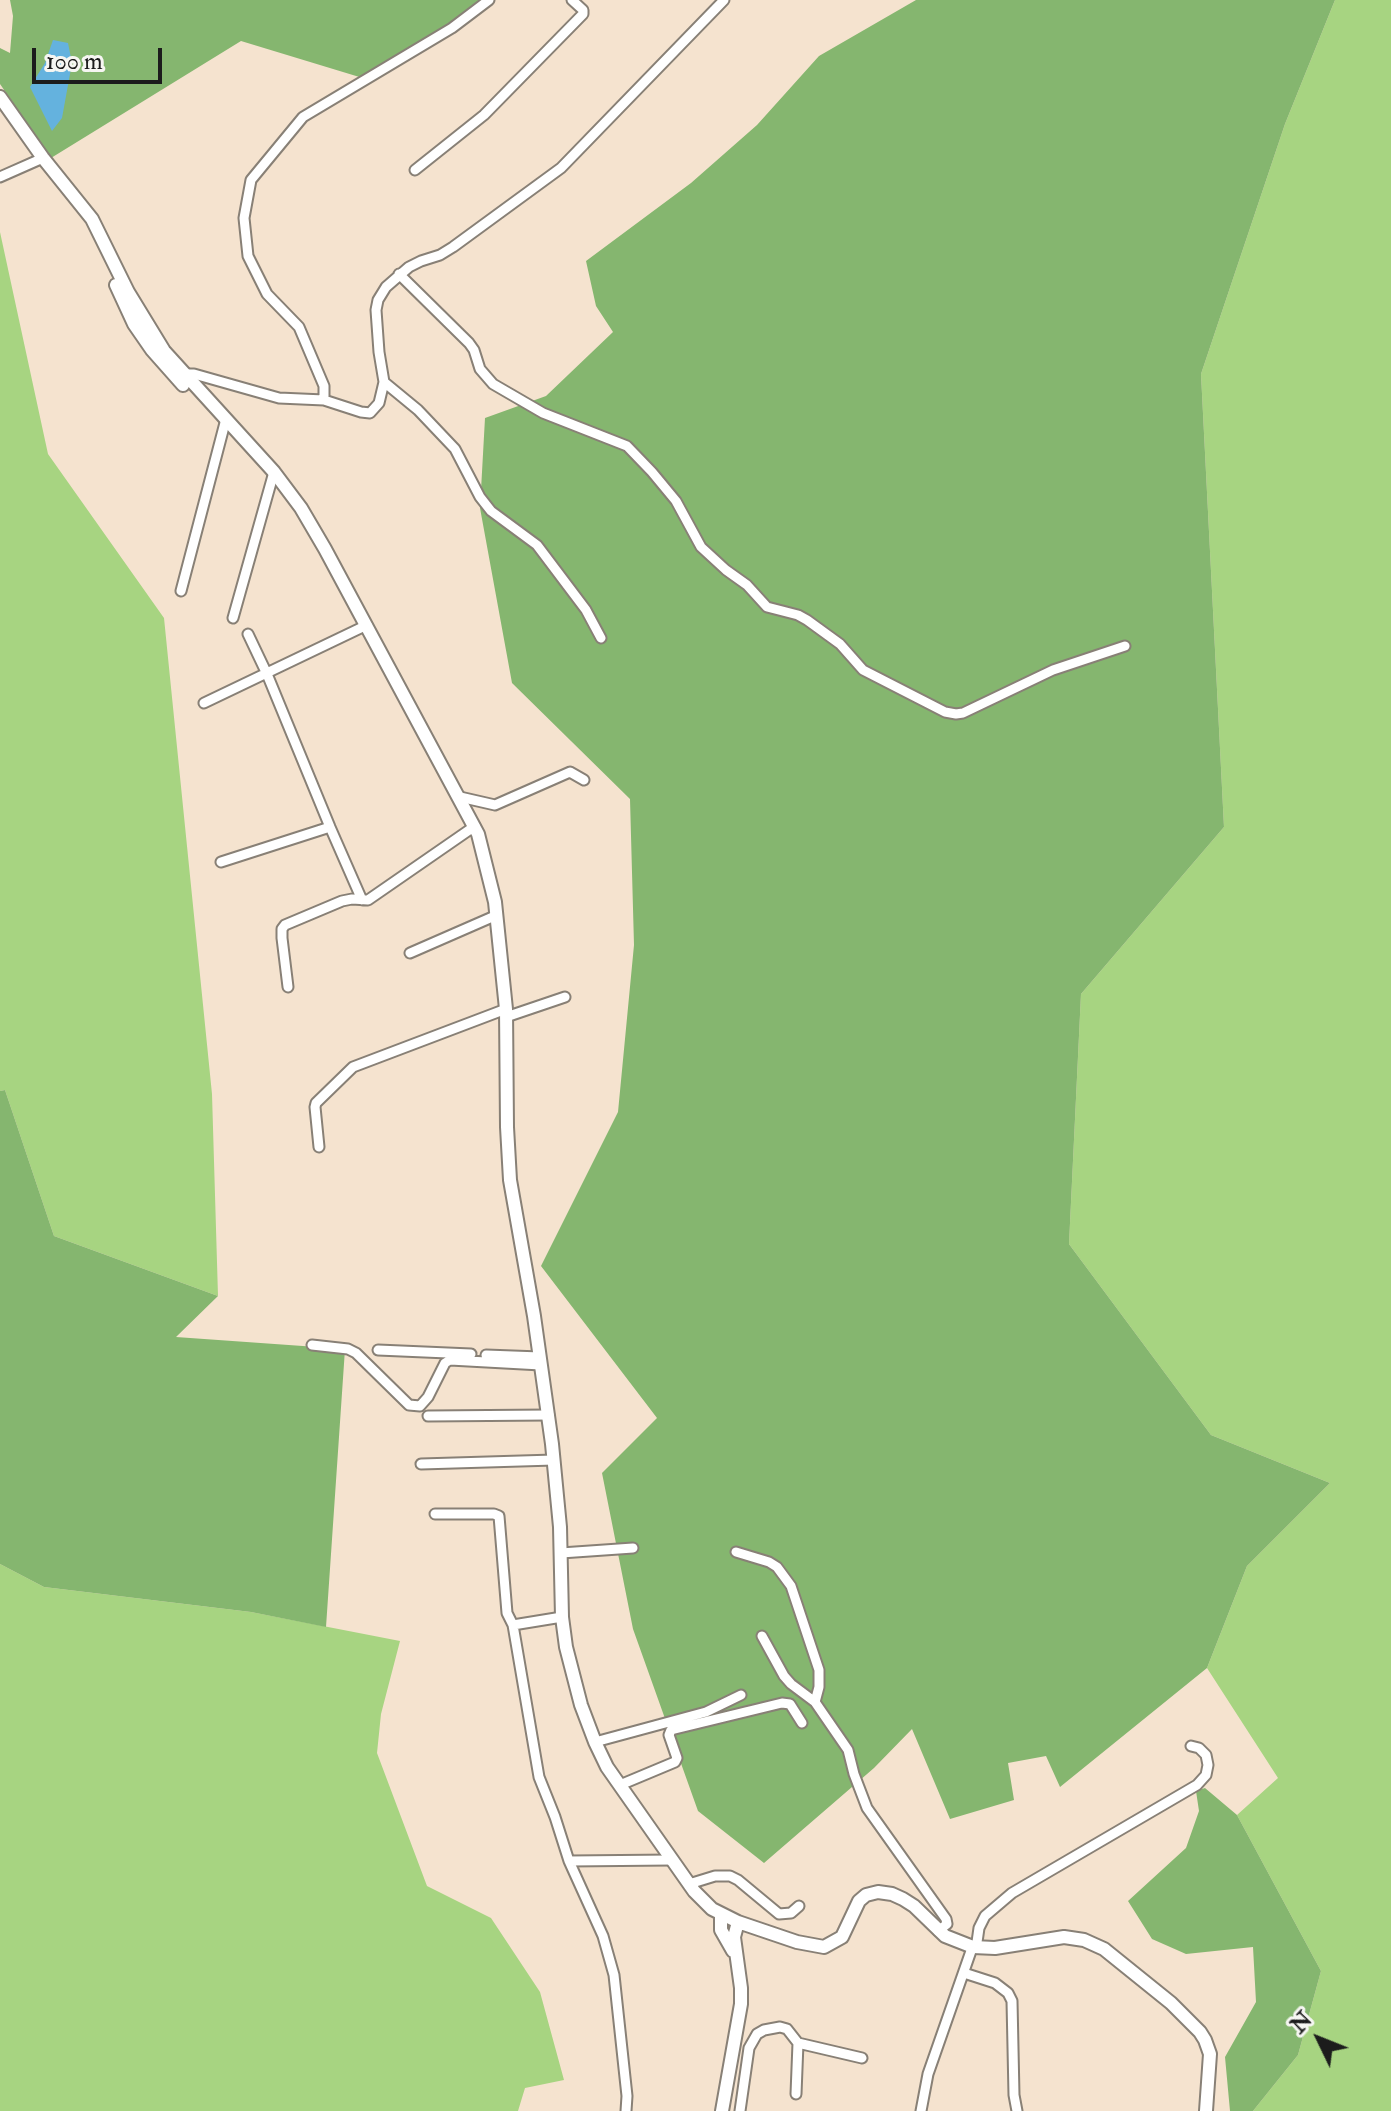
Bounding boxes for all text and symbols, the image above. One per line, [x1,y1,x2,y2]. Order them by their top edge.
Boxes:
scale bar [36,32,166,82]
text: 100 m [46,46,103,77]
north arrow [1279,1999,1359,2079]
text: N [1284,2006,1318,2039]

